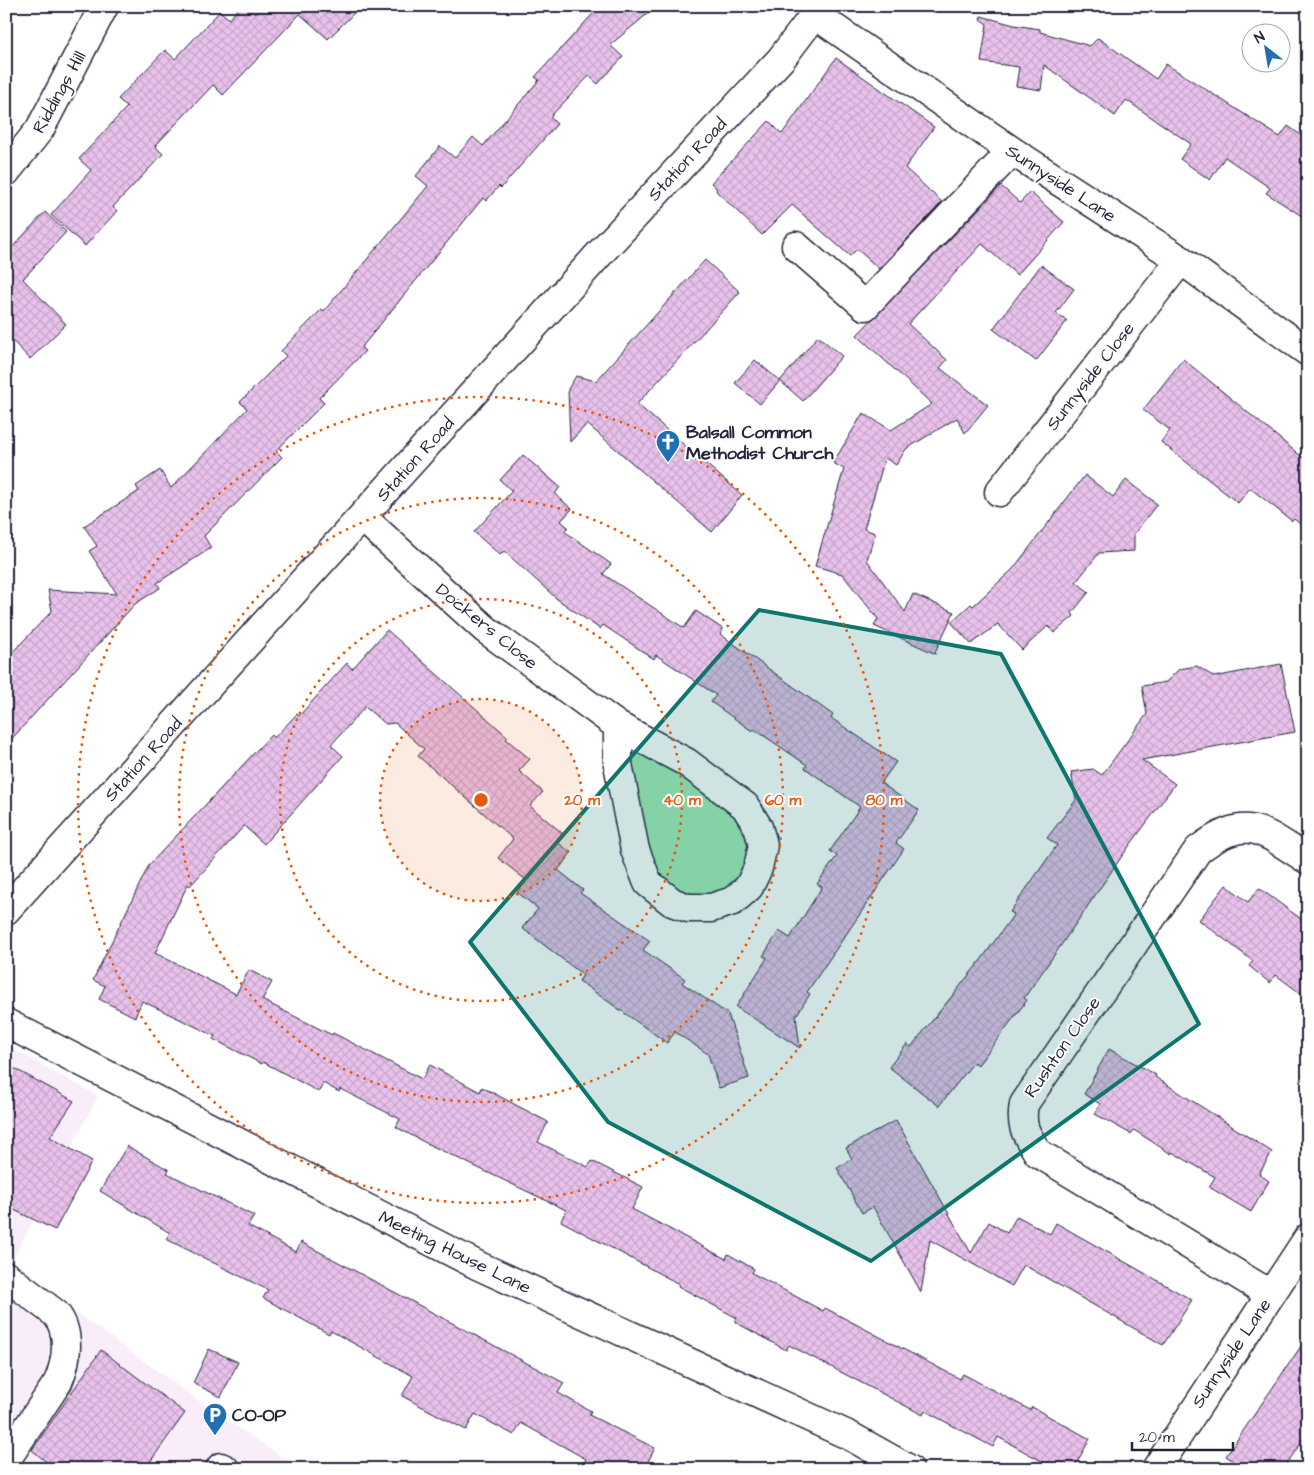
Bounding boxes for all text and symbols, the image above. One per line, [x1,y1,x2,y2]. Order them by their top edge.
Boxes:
north arrow [1242,22,1292,72]
text: N [1251,27,1269,49]
street label: Riddings Hill [27,46,93,138]
street label: Station Road [642,112,733,207]
street label: Sunnyside Lane [1000,138,1121,229]
street label: Sunnyside Close [1040,317,1142,436]
street label: Station Road [371,412,460,507]
place label: Balsall Common Methodist Church [686,420,835,466]
church icon: Balsall Common Methodist Church [655,429,681,463]
street label: Dockers Close [430,577,543,675]
street label: Station Road [99,712,188,807]
text: 20 m [563,790,600,811]
text: 40 m [663,790,701,811]
text: 60 m [765,790,802,811]
text: 80 m [866,790,903,811]
centre of rings [472,791,490,809]
street label: Rushton Close [1018,992,1107,1103]
street label: Meeting House Lane [374,1205,535,1301]
street label: Sunnyside Lane [1186,1293,1278,1413]
parking icon: CO-OP [202,1402,228,1436]
place label: CO-OP [232,1403,286,1428]
scale bar [1132,1420,1233,1452]
text: 20 m [1139,1427,1175,1448]

